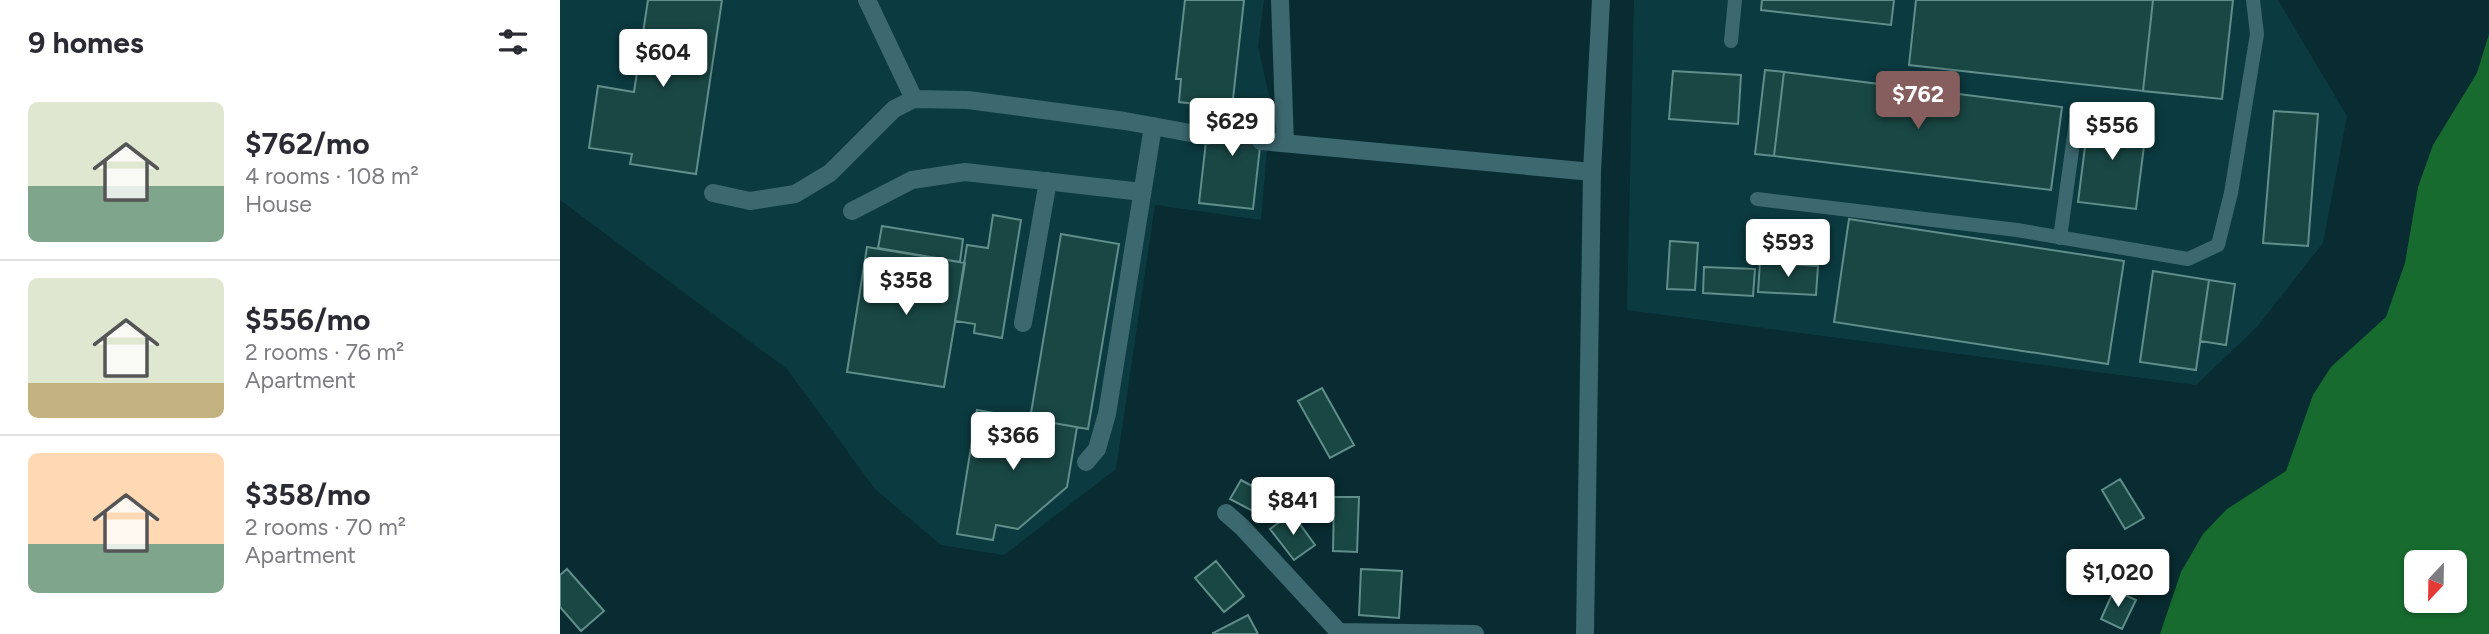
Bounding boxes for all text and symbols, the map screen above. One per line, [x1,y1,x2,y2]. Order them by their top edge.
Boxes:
icon: filters [494,23,532,61]
text: 9 homes [28,24,144,61]
pin: $604 [622,29,704,89]
text: $604 [635,38,691,66]
pin: $762 [1877,72,1959,131]
text: $762 [1892,80,1944,108]
pin: $629 [1191,99,1273,158]
pin: $556 [2071,102,2153,162]
text: $629 [1206,107,1258,135]
text: $556 [2086,111,2138,139]
text: $762/mo [245,125,370,162]
icon: home [84,130,168,214]
text: 4 rooms · 108 m² [245,162,419,190]
text: House [245,190,312,218]
pin: $593 [1747,219,1829,279]
text: $593 [1762,228,1814,256]
pin: $358 [865,258,947,317]
text: $358 [880,266,932,294]
text: $556/mo [245,301,370,338]
icon: home [84,306,168,390]
text: 2 rooms · 76 m² [245,338,404,366]
text: Apartment [245,366,356,394]
pin: $366 [972,412,1054,472]
text: $366 [987,421,1039,449]
text: $358/mo [245,476,371,513]
pin: $841 [1252,477,1334,537]
icon: home [84,481,168,565]
text: $841 [1267,486,1319,514]
text: 2 rooms · 70 m² [245,513,406,541]
text: Apartment [245,541,356,569]
pin: $1,020 [2061,550,2175,609]
north arrow [2404,550,2468,612]
map controls [2404,550,2467,613]
text: $1,020 [2082,558,2154,586]

